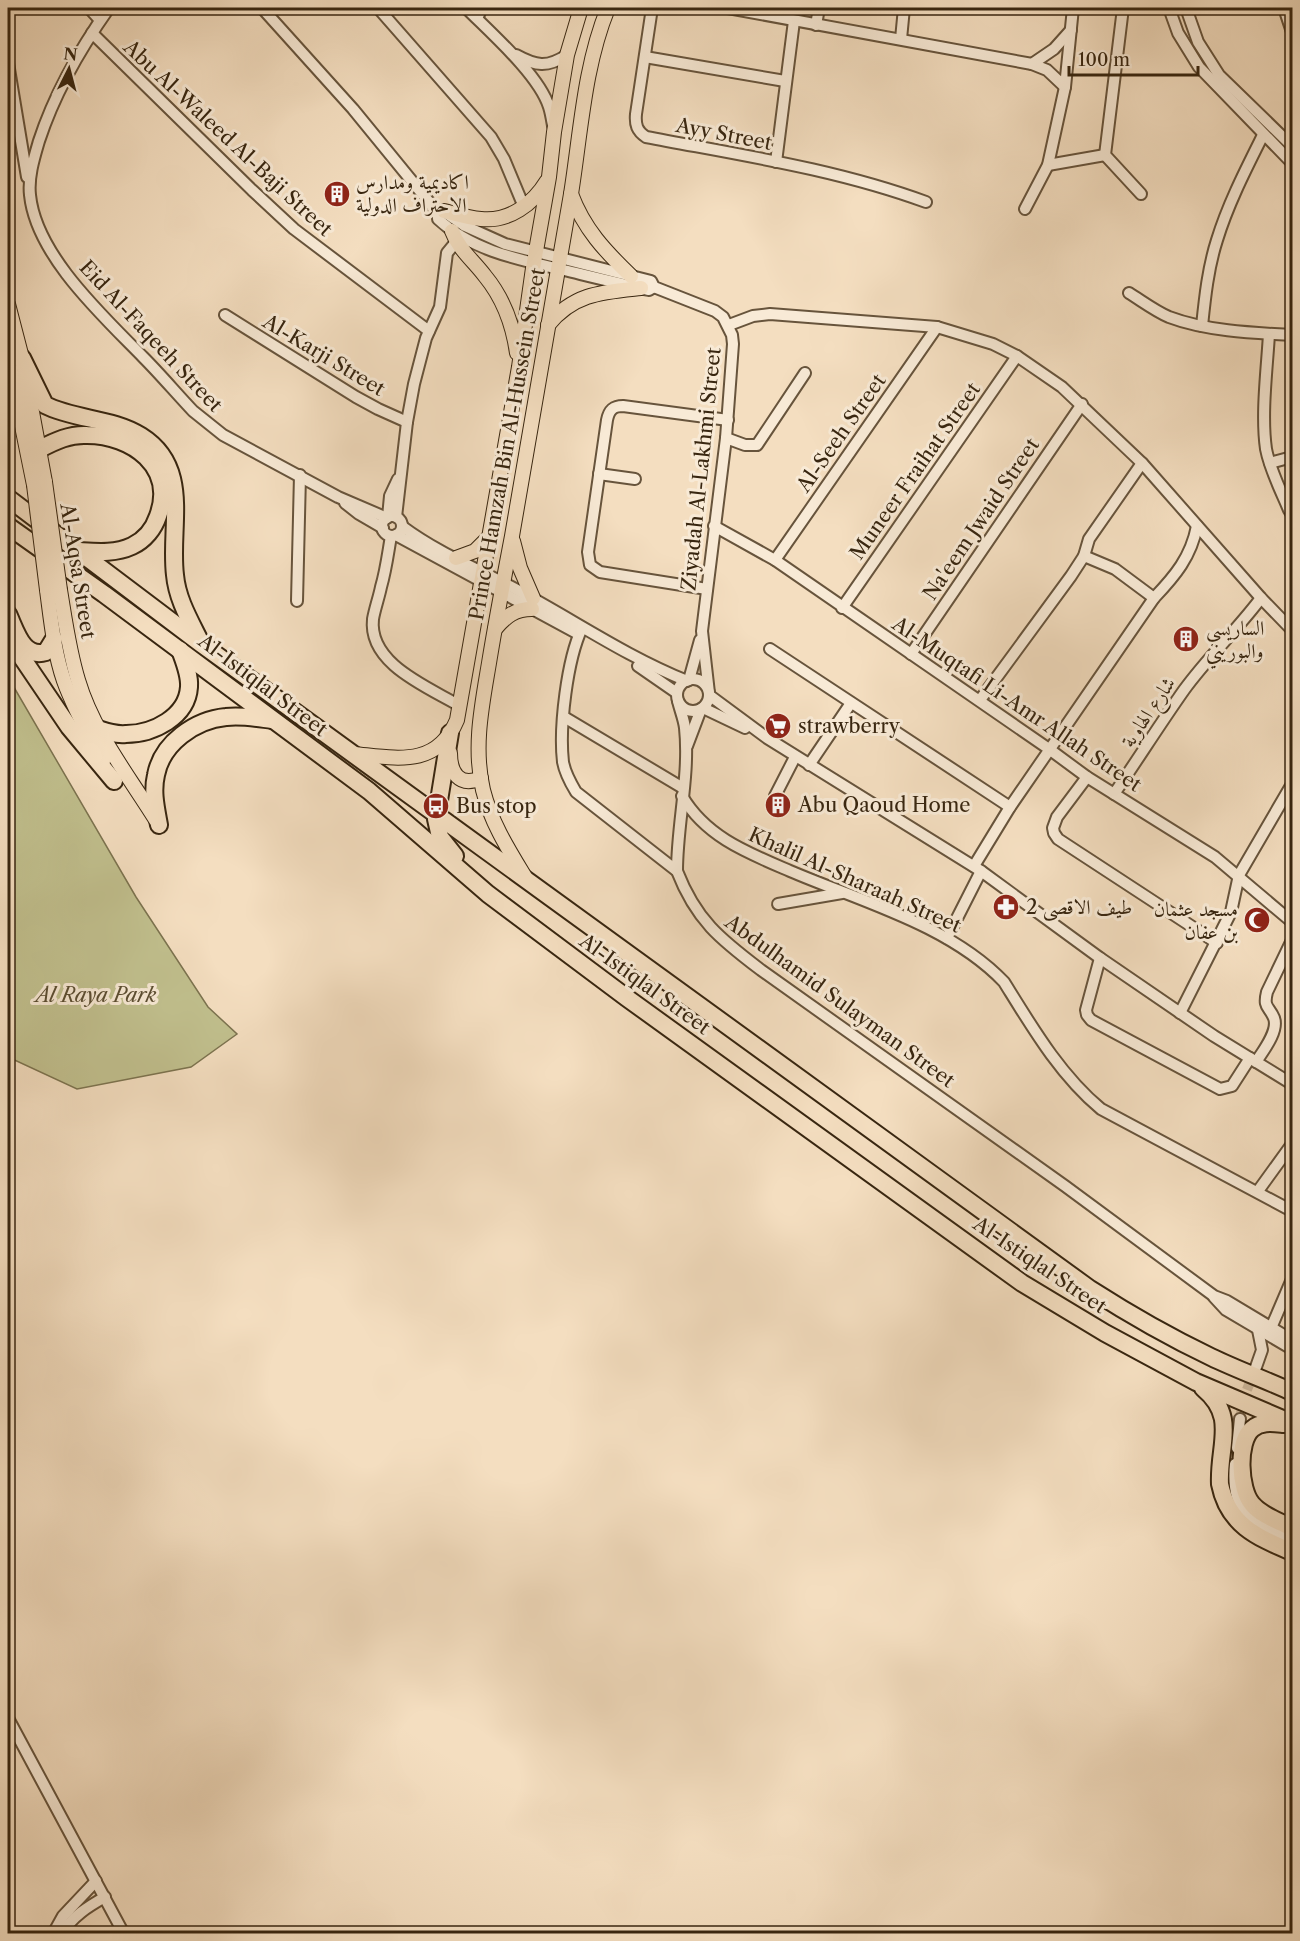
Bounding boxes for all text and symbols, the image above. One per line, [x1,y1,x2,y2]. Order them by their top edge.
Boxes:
street label: Abu Al-Waleed Al-Baji Street [118,34,337,241]
north arrow [39,39,99,99]
scale bar [1069,39,1198,77]
text: N [63,43,79,65]
text: 100 m [1078,49,1130,71]
street label: Ayy Street [673,113,774,155]
place label: اكاديمية ومدارس الاحتراف الدولية [356,170,469,217]
building icon: اكاديمية ومدارس الاحتراف الدولية [322,179,352,209]
street label: Eid Al-Faqeeh Street [75,255,227,417]
street label: Prince Hamzah Bin Al-Hussein Street [464,266,550,622]
street label: Al-Karji Street [258,309,389,401]
street label: Ziyadah Al-Lakhmi Street [676,346,726,592]
street label: Al-Seeh Street [791,369,891,498]
street label: Muneer Fraihat Street [845,378,985,564]
street label: Na'eem Jwaid Street [918,433,1044,605]
street label: Al-Aqsa Street [55,500,101,641]
street label: Al-Muqtafi Li-Amr Allah Street [887,611,1146,796]
place label: الساريسي والبوريني [1206,616,1264,669]
building icon: الساريسي والبوريني [1171,624,1201,654]
street label: Al-Istiqlal Street [193,628,332,741]
street label: شارع الهاوية [1116,672,1185,755]
supermarket icon: strawberry [763,711,793,741]
place label: strawberry [798,714,901,738]
building icon: Abu Qaoud Home [763,790,793,820]
bus stop icon: Bus stop [421,791,451,821]
place label: Abu Qaoud Home [797,793,971,817]
place label: Bus stop [456,794,537,818]
street label: Khalil Al-Sharaah Street [745,822,965,938]
pharmacy icon: طيف الاقصى 2 [991,892,1021,922]
place label: طيف الاقصى 2 [1026,895,1132,922]
place label: مسجد عثمان بن عفان [1154,897,1238,944]
mosque icon: مسجد عثمان بن عفان [1242,905,1272,935]
street label: Abdulhamid Sulayman Street [720,909,959,1092]
street label: Al-Istiqlal Street [574,928,715,1039]
park label: Al Raya Park [33,983,157,1007]
street label: Al-Istiqlal Street [968,1211,1111,1318]

